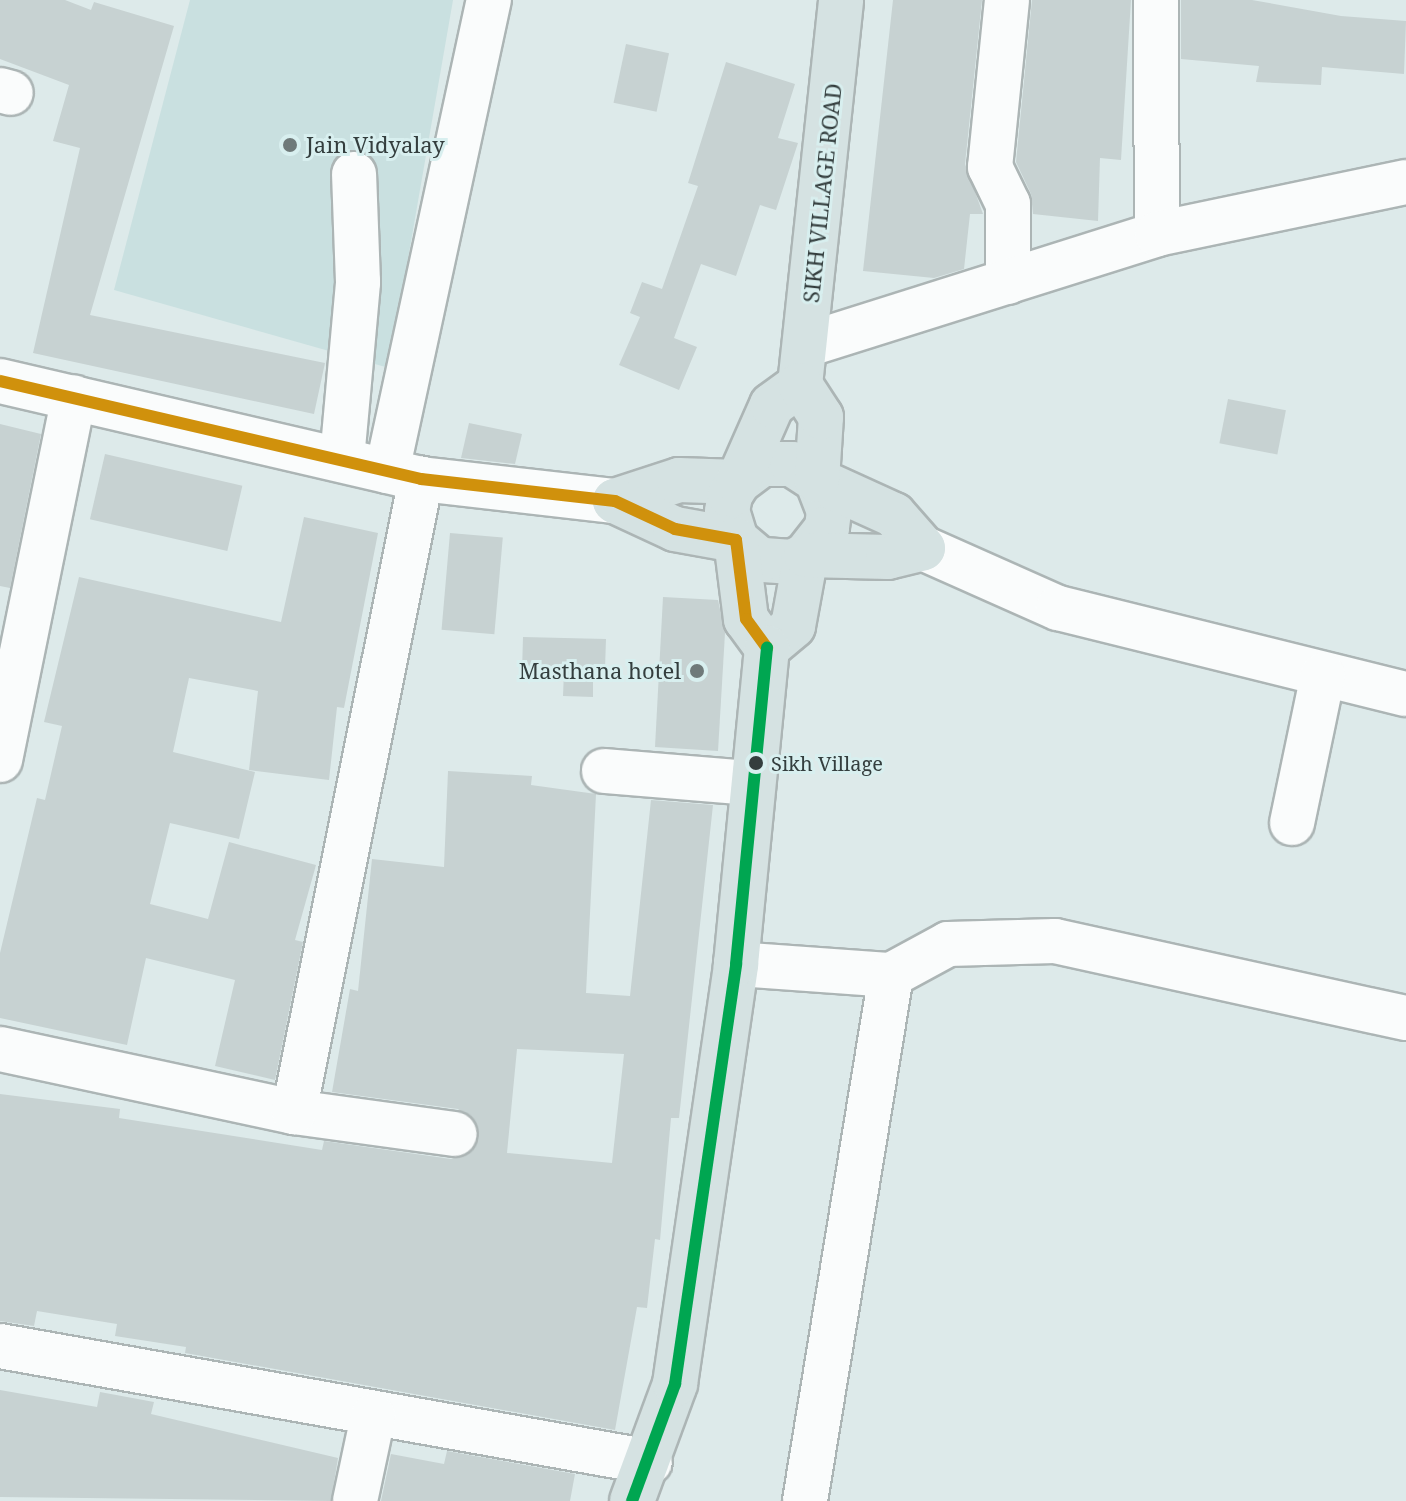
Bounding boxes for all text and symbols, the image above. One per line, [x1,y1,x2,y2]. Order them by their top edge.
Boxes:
street label: SIKH VILLAGE ROAD [797,82,847,304]
place label: Jain Vidyalay [306,132,445,158]
marker: Jain Vidyalay [281,136,299,154]
place label: Masthana hotel [519,658,681,684]
marker: Masthana hotel [688,662,706,680]
place label: Sikh Village [771,751,883,775]
marker: Sikh Village [748,755,764,771]

